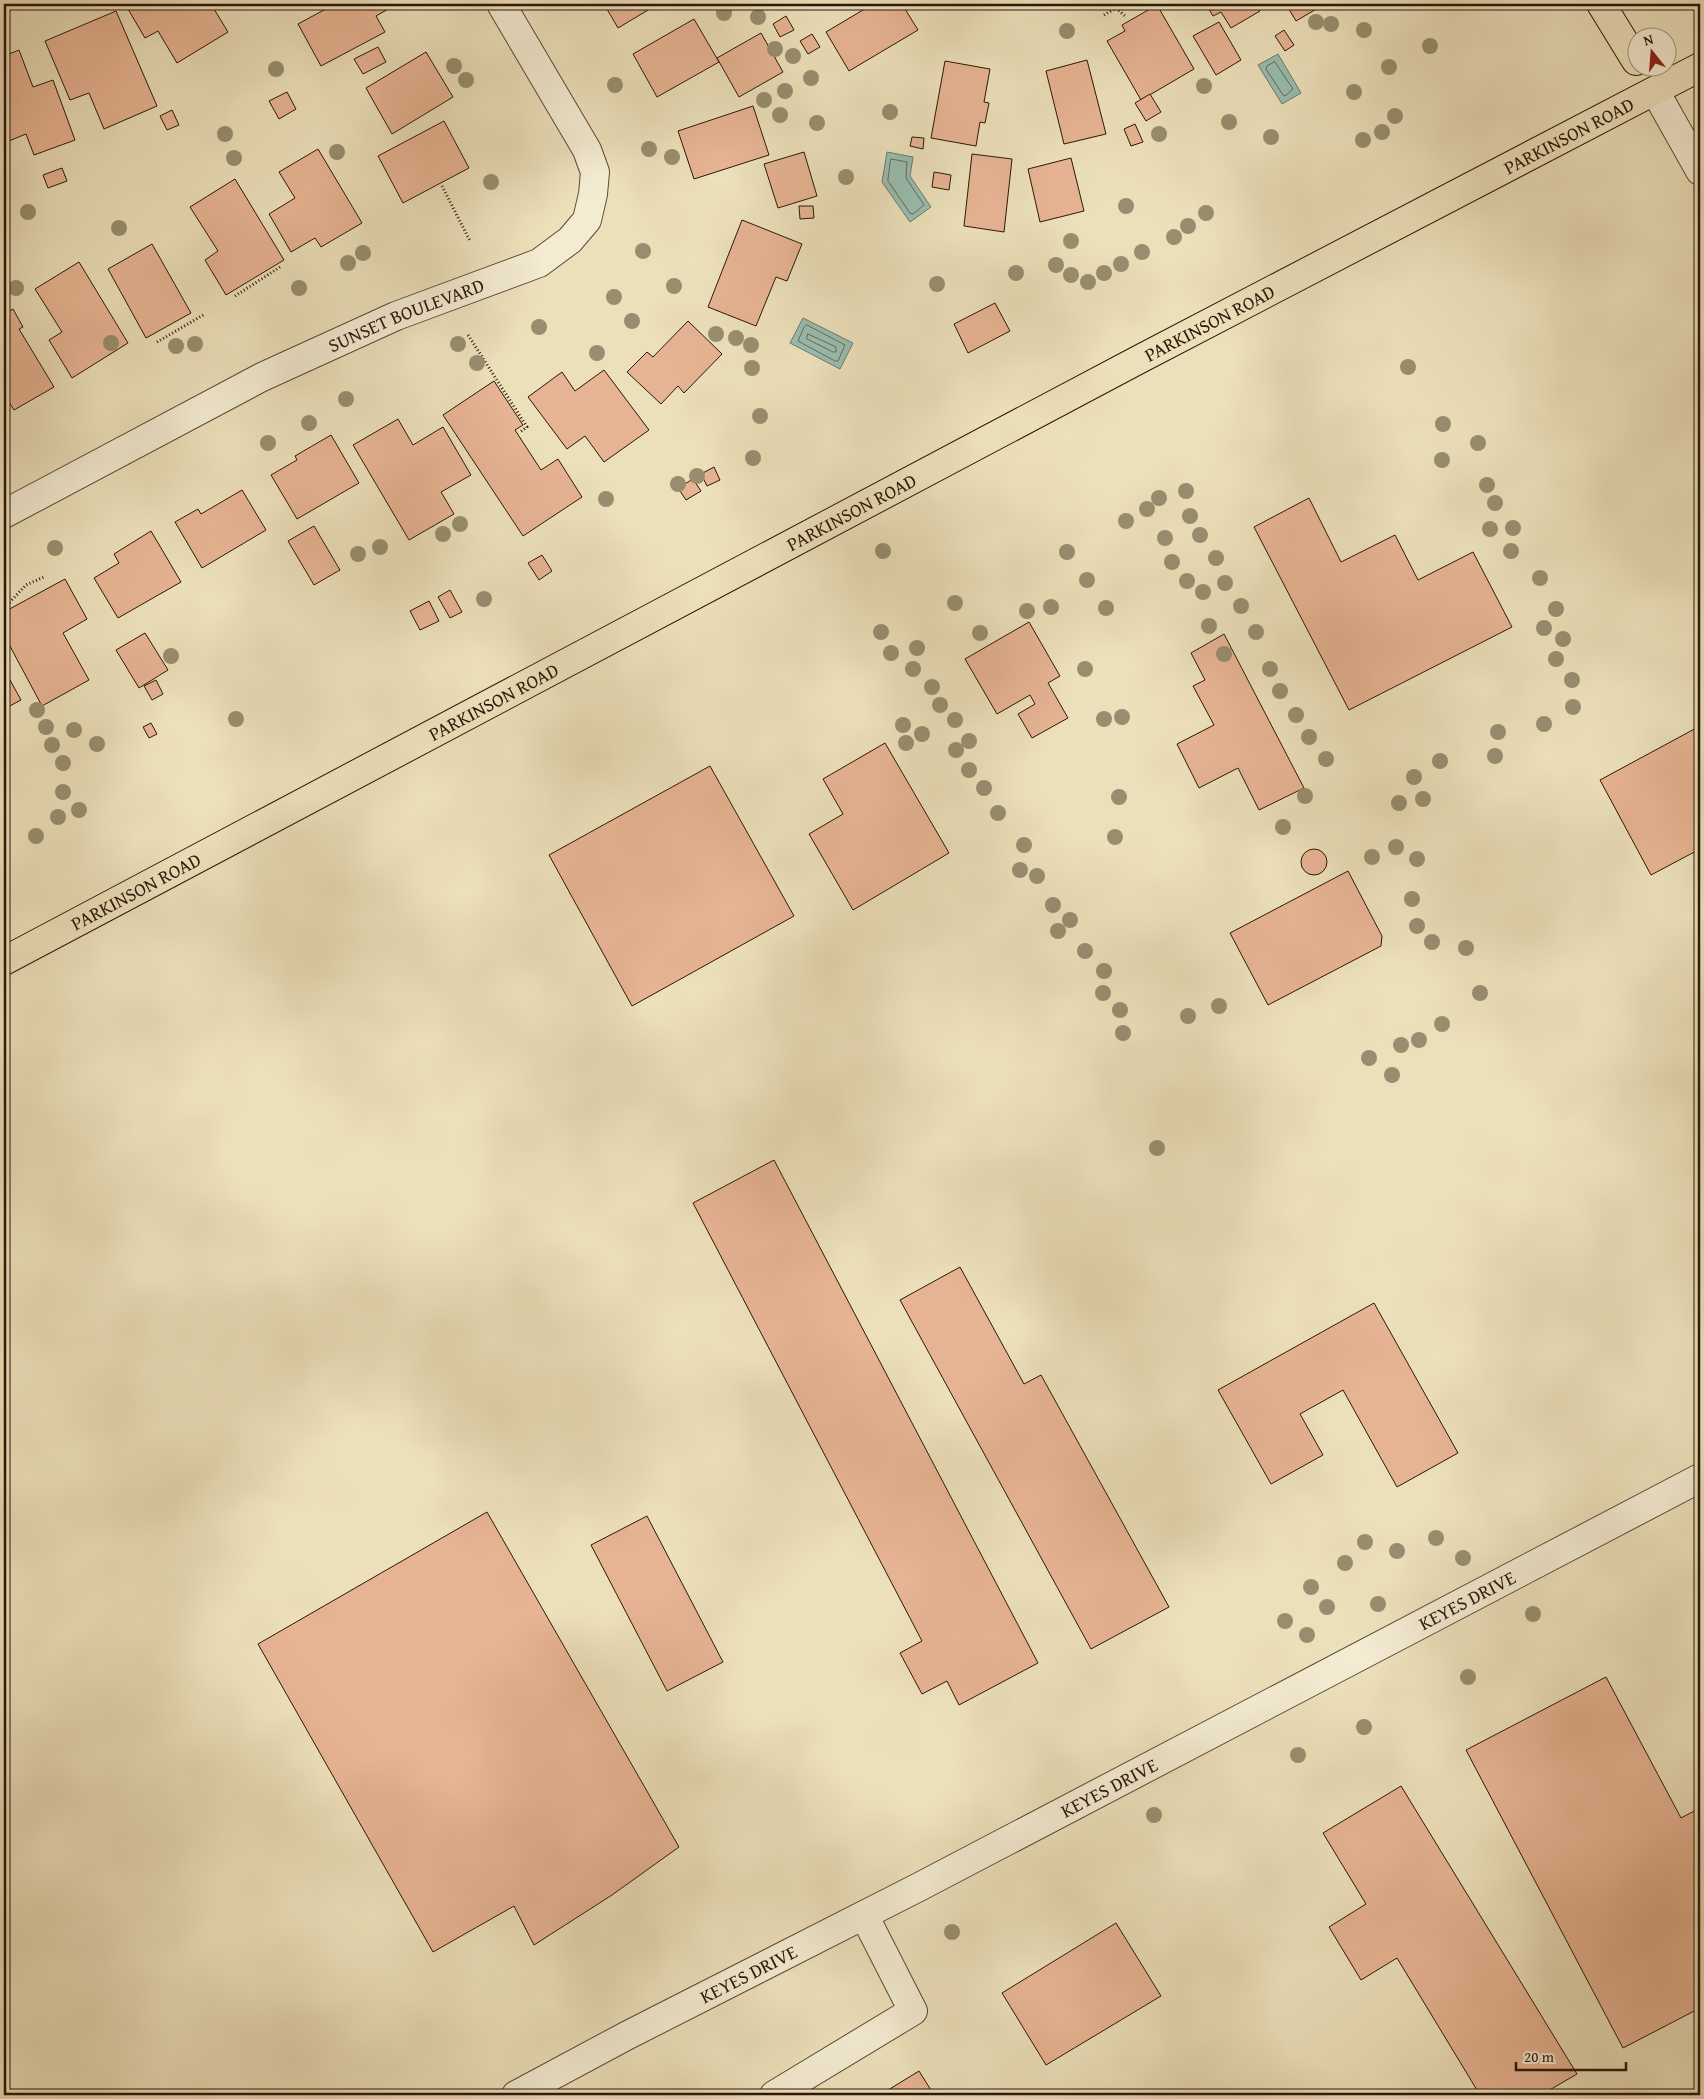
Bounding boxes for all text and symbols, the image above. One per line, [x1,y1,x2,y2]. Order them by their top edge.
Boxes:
north arrow [1626,28,1676,78]
text: N [1641,28,1656,50]
street label: PARKINSON ROAD [1498,90,1639,181]
street label: SUNSET BOULEVARD [323,271,488,359]
street label: PARKINSON ROAD [1139,277,1280,368]
street label: PARKINSON ROAD [781,466,921,558]
street label: PARKINSON ROAD [424,656,564,748]
street label: PARKINSON ROAD [66,845,206,937]
street label: KEYES DRIVE [1414,1563,1521,1637]
street label: KEYES DRIVE [1056,1750,1163,1824]
street label: KEYES DRIVE [695,1937,802,2010]
scale bar [1516,2039,1626,2071]
text: 20 m [1524,2046,1555,2067]

